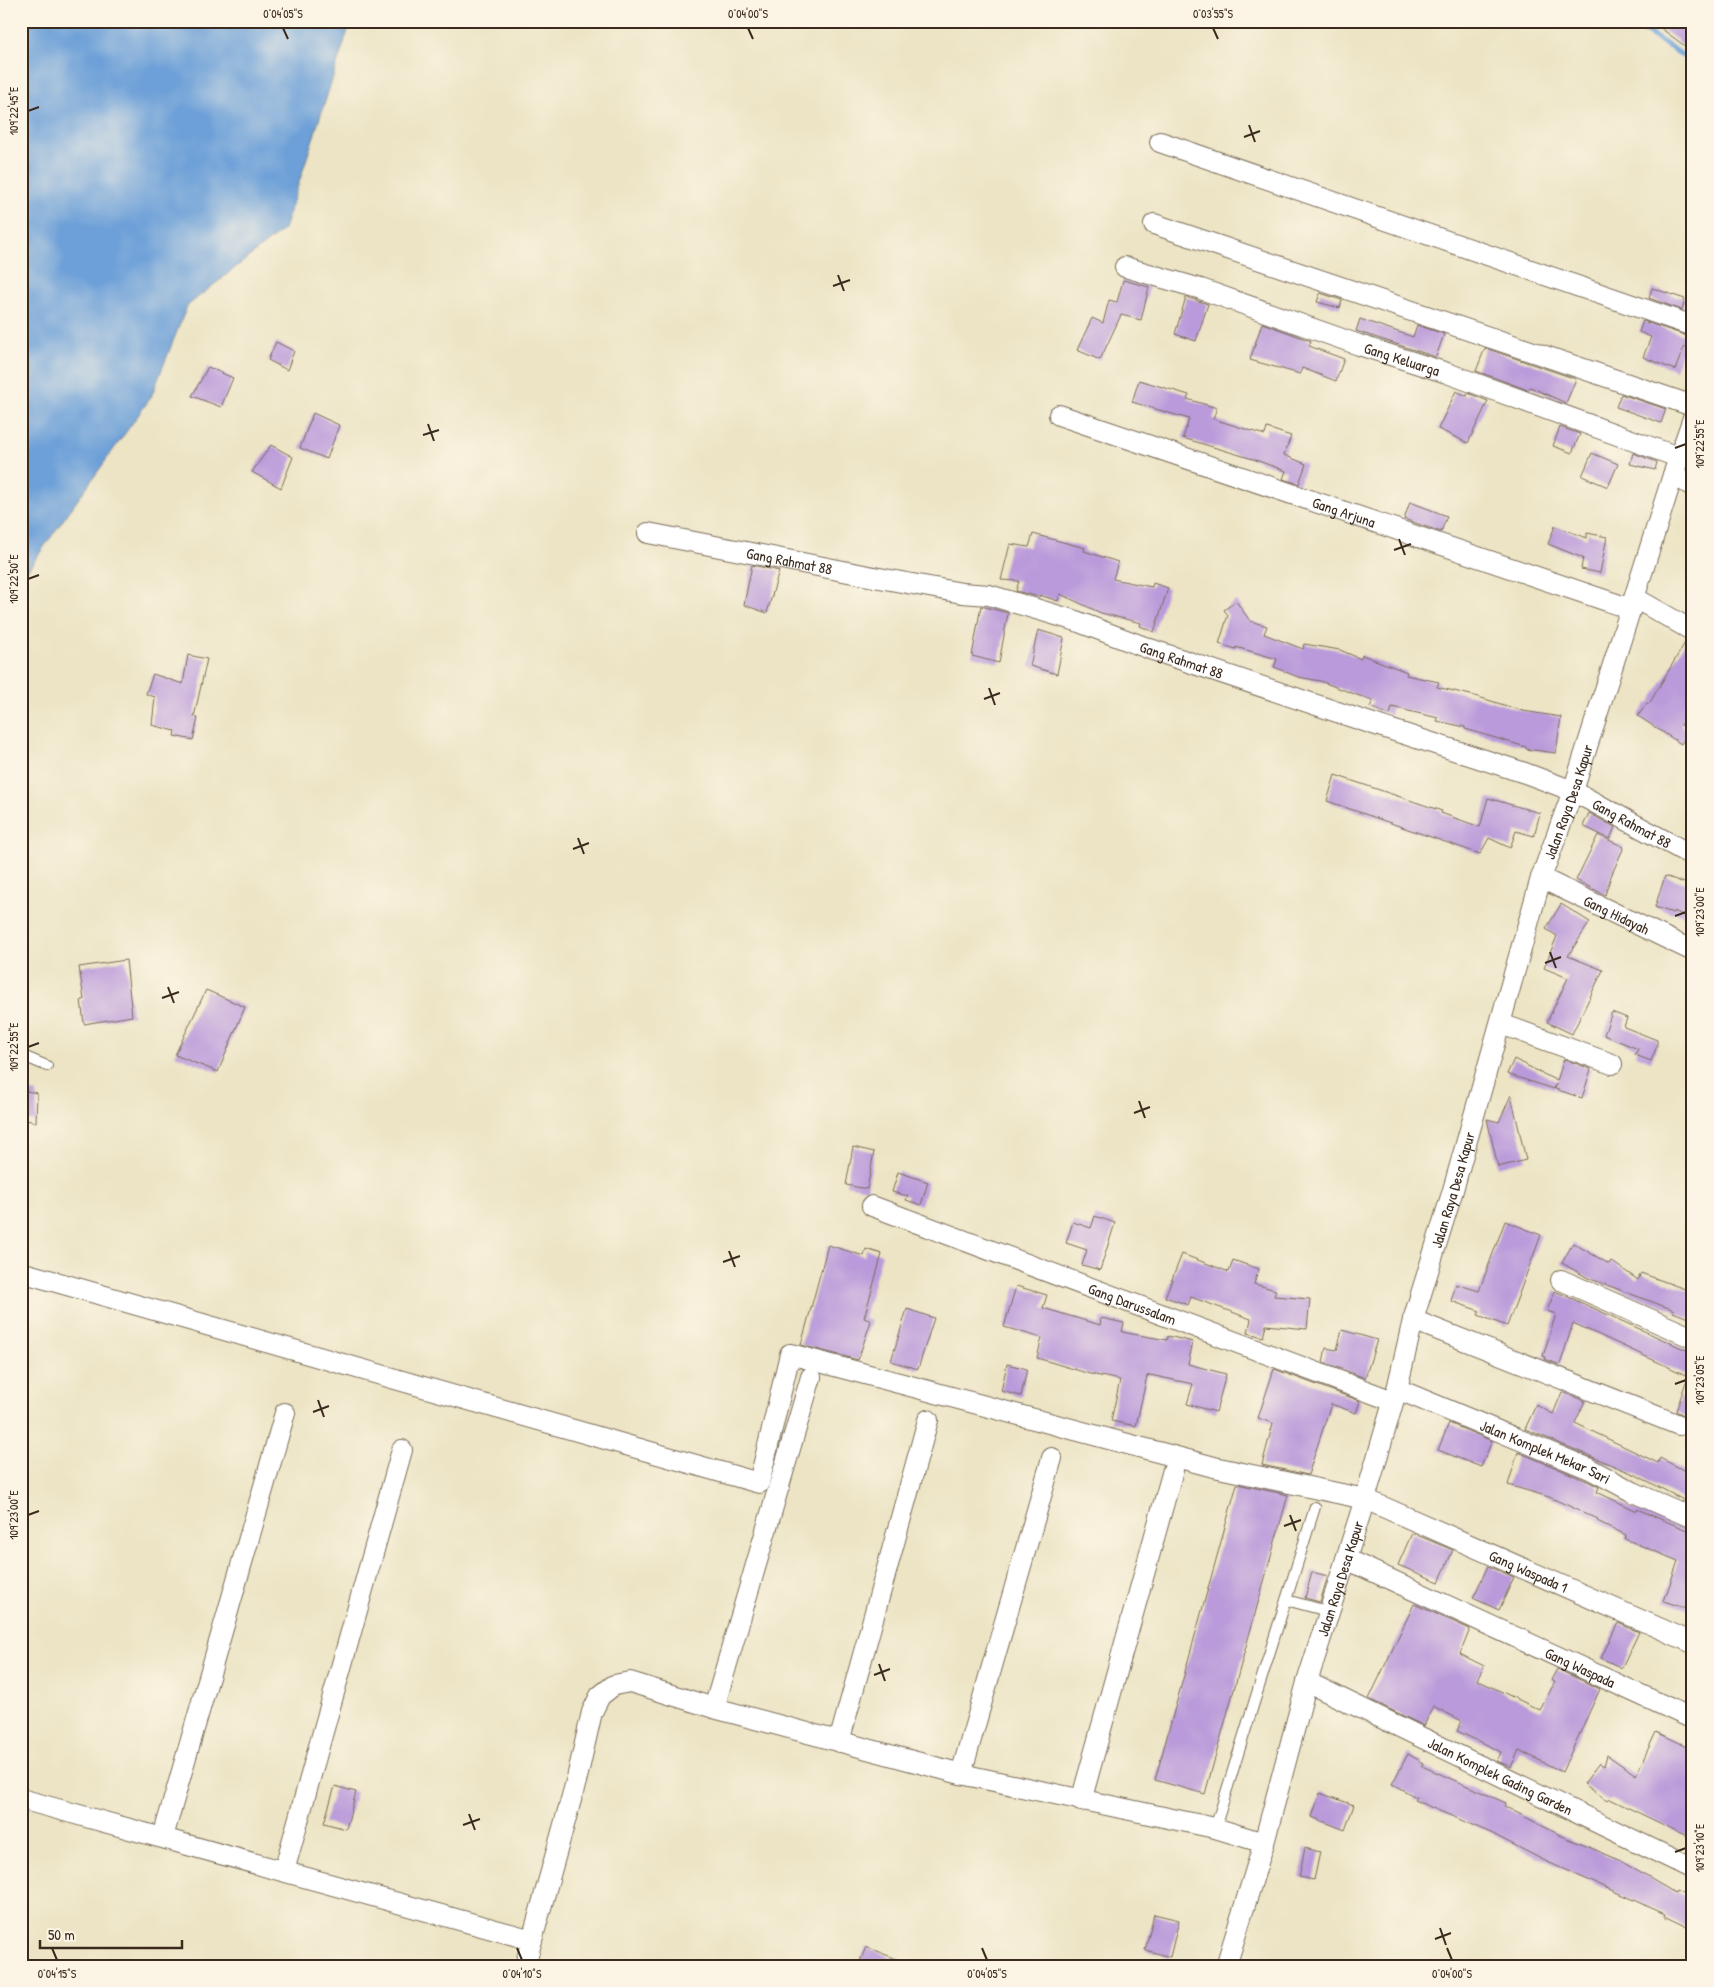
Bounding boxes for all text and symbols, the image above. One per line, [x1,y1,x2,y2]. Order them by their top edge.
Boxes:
text: 0°04'05"S [263,5,303,22]
text: 0°04'00"S [728,5,768,22]
text: 0°03'55"S [1193,5,1234,22]
text: 109°22'45"E [5,86,22,135]
street label: Gang Keluarga [1362,337,1443,381]
text: 109°22'55"E [1691,419,1708,469]
street label: Gang Arjuna [1310,491,1378,532]
street label: Gang Rahmat 88 [745,542,834,579]
text: 109°22'50"E [5,554,22,604]
street label: Gang Rahmat 88 [1137,636,1226,683]
street label: Jalan Raya Desa Kapur [1538,741,1598,862]
street label: Gang Rahmat 88 [1589,793,1675,853]
text: 109°23'00"E [1691,887,1708,937]
street label: Gang Hidayah [1580,890,1653,939]
text: 109°22'55"E [5,1022,22,1072]
street label: Jalan Raya Desa Kapur [1425,1129,1480,1250]
street label: Gang Darussalam [1085,1277,1179,1329]
text: 109°23'05"E [1691,1355,1708,1405]
street label: Jalan Komplek Mekar Sari [1477,1414,1614,1489]
text: 109°23'00"E [5,1490,22,1540]
street label: Jalan Raya Desa Kapur [1312,1518,1368,1639]
street label: Gang Waspada 1 [1486,1544,1571,1597]
street label: Gang Waspada [1542,1642,1619,1692]
street label: Jalan Komplek Gading Garden [1425,1732,1577,1820]
text: 109°23'10"E [1691,1823,1708,1872]
scale bar [40,1917,182,1949]
text: 50 m [48,1924,75,1945]
text: 0°04'15"S [38,1965,77,1982]
text: 0°04'10"S [503,1965,542,1982]
text: 0°04'05"S [967,1965,1007,1982]
text: 0°04'00"S [1432,1965,1472,1982]

